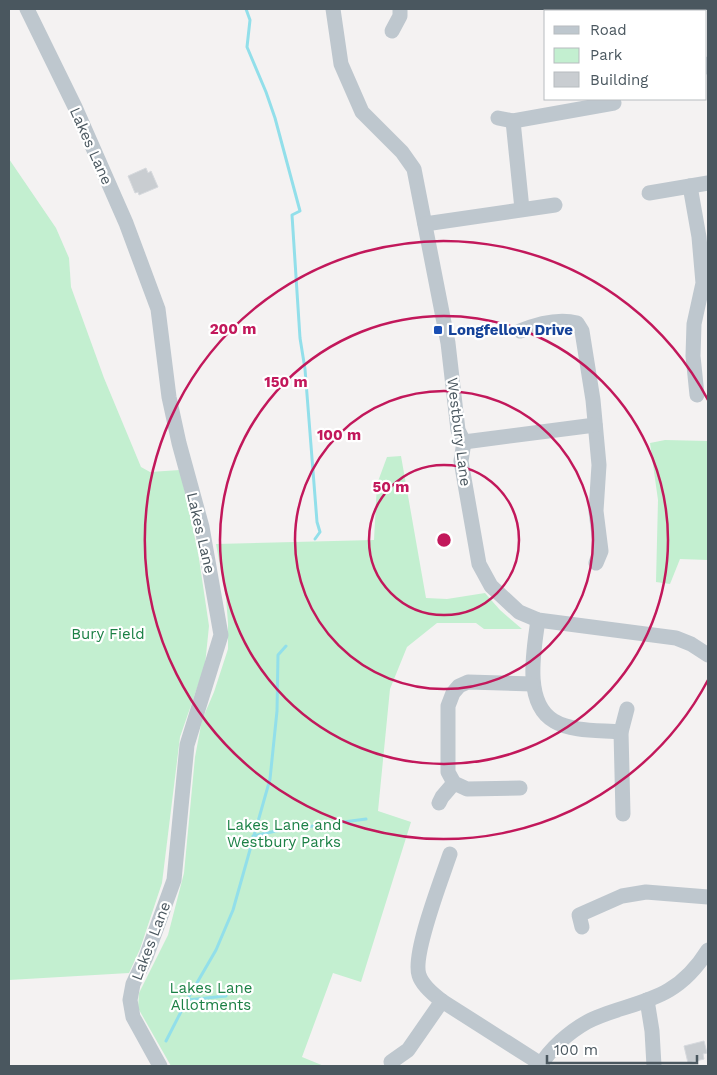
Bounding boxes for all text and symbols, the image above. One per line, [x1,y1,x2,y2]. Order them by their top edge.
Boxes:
legend [544,10,707,100]
text: Road [590,21,627,39]
text: Park [590,46,623,64]
text: Building [590,71,648,89]
street label: Lakes Lane [66,105,116,187]
text: 200 m [210,320,256,338]
place label: Longfellow Drive [448,321,573,339]
marker: Longfellow Drive [432,324,444,336]
text: 150 m [264,373,308,391]
street label: Westbury Lane [443,377,475,487]
text: 100 m [317,426,361,444]
text: 50 m [373,478,409,496]
street label: Lakes Lane [183,491,219,575]
centre of rings [435,531,453,549]
park label: Bury Field [71,625,145,643]
park label: Lakes Lane and Westbury Parks [226,816,342,851]
street label: Lakes Lane [128,899,174,983]
park label: Lakes Lane Allotments [170,979,252,1014]
scale bar [547,1032,697,1064]
text: 100 m [554,1041,598,1059]

